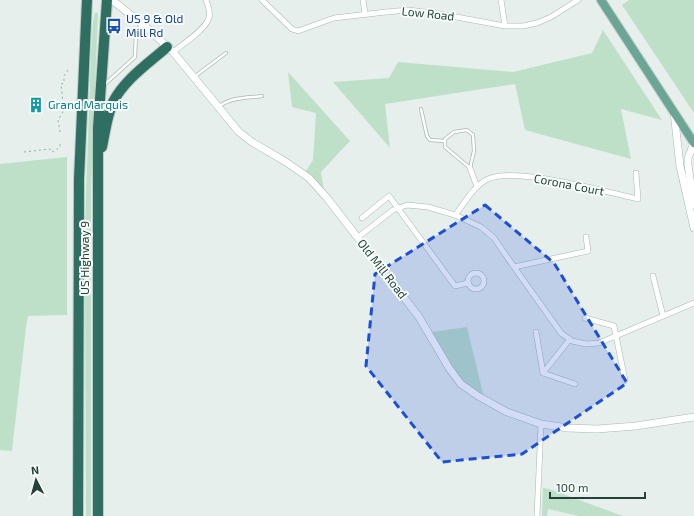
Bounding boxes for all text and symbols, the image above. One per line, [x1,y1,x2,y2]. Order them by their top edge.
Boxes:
street label: Low Road [401,3,455,23]
place label: US 9 & Old Mill Rd [126,11,183,39]
bus stop icon: US 9 & Old Mill Rd [105,17,123,35]
building icon: Grand Marquis [27,96,45,114]
place label: Grand Marquis [48,97,128,111]
street label: Corona Court [533,170,606,198]
street label: US Highway 9 [77,221,91,295]
street label: Old Mill Road [355,236,410,301]
north arrow [16,460,56,500]
text: N [30,463,40,476]
scale bar [550,474,645,500]
text: 100 m [556,480,588,494]

